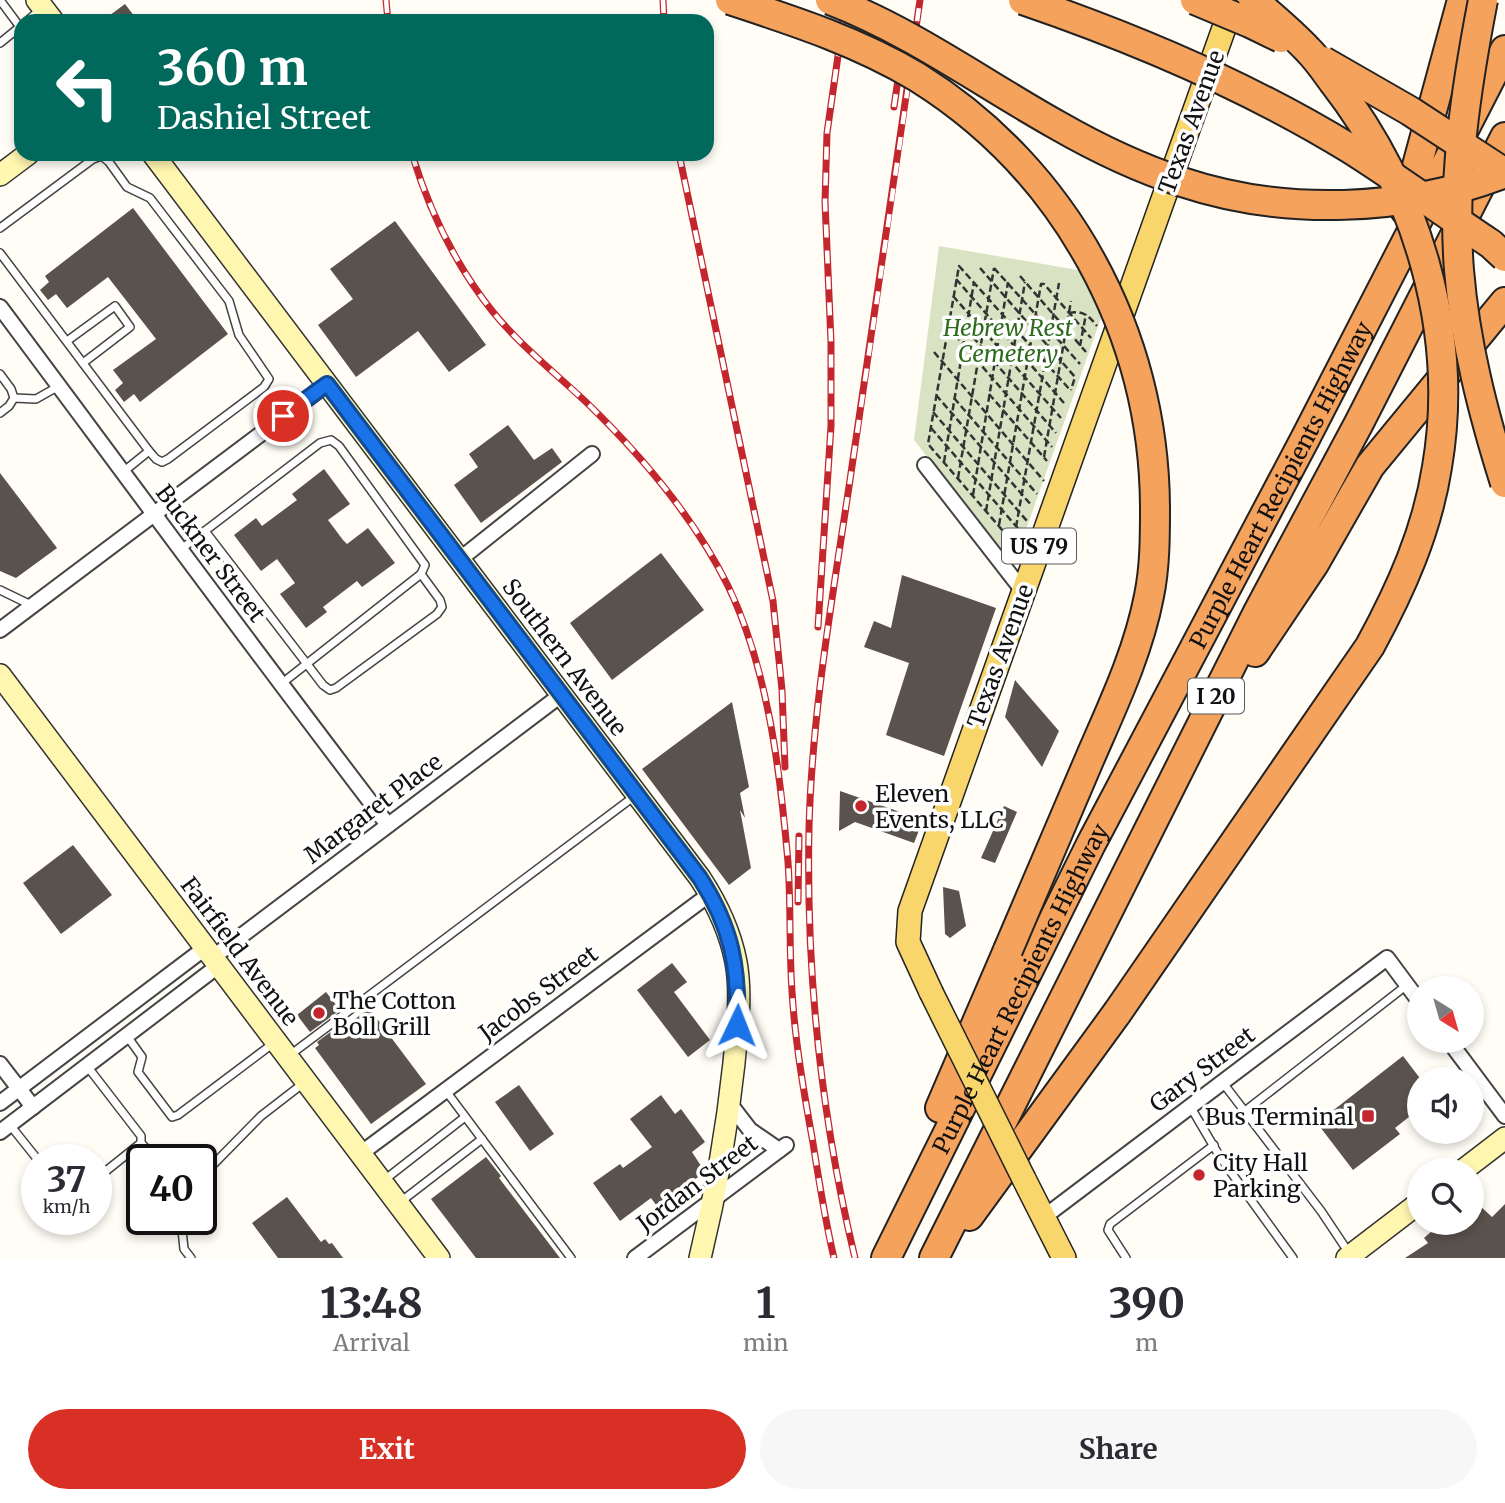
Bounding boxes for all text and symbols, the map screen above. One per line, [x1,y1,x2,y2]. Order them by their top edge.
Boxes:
text: 360 m [157,37,308,98]
icon: left [42,42,133,133]
street label: Texas Avenue [1152,46,1230,198]
text: Dashiel Street [157,98,371,138]
park label: Hebrew Rest Cemetery [942,313,1073,368]
street label: Purple Heart Recipients Highway [1183,316,1378,653]
pin [253,386,313,446]
icon: arrive [264,397,302,435]
street label: Buckner Street [150,479,272,627]
road number: US 79 [1002,528,1076,564]
street label: Southern Avenue [496,573,634,741]
street label: Texas Avenue [961,580,1039,732]
road number: I 20 [1188,678,1244,714]
street label: Margaret Place [298,747,448,869]
place label: Eleven Events, LLC [875,779,1004,834]
marker: Eleven Events, LLC [853,798,869,814]
street label: Purple Heart Recipients Highway [926,818,1114,1158]
street label: Fairfield Avenue [175,871,305,1031]
street label: Jacobs Street [472,939,603,1048]
north arrow [1407,976,1484,1054]
map controls [1407,976,1484,1235]
place label: The Cotton Boll Grill [333,986,456,1041]
position arrow [700,988,774,1062]
marker: The Cotton Boll Grill [311,1005,327,1021]
street label: Gary Street [1144,1020,1260,1118]
button: sound [1407,1067,1484,1144]
place label: Bus Terminal [1205,1102,1354,1131]
marker: Bus Terminal [1360,1108,1376,1124]
street label: Jordan Street [630,1128,763,1238]
speed limit sign: 40 [126,1144,217,1235]
place label: City Hall Parking [1213,1148,1308,1203]
text: 37 [47,1158,86,1202]
button: search [1407,1158,1484,1235]
marker: City Hall Parking [1191,1167,1207,1183]
text: km/h [43,1195,90,1218]
text: 13:48 [320,1277,423,1329]
text: 1 [756,1277,775,1329]
text: 390 [1108,1277,1185,1329]
text: Arrival [333,1328,410,1357]
text: min [743,1328,788,1357]
text: m [1135,1328,1158,1357]
button: Exit [28,1409,746,1489]
button: Share [760,1409,1477,1489]

